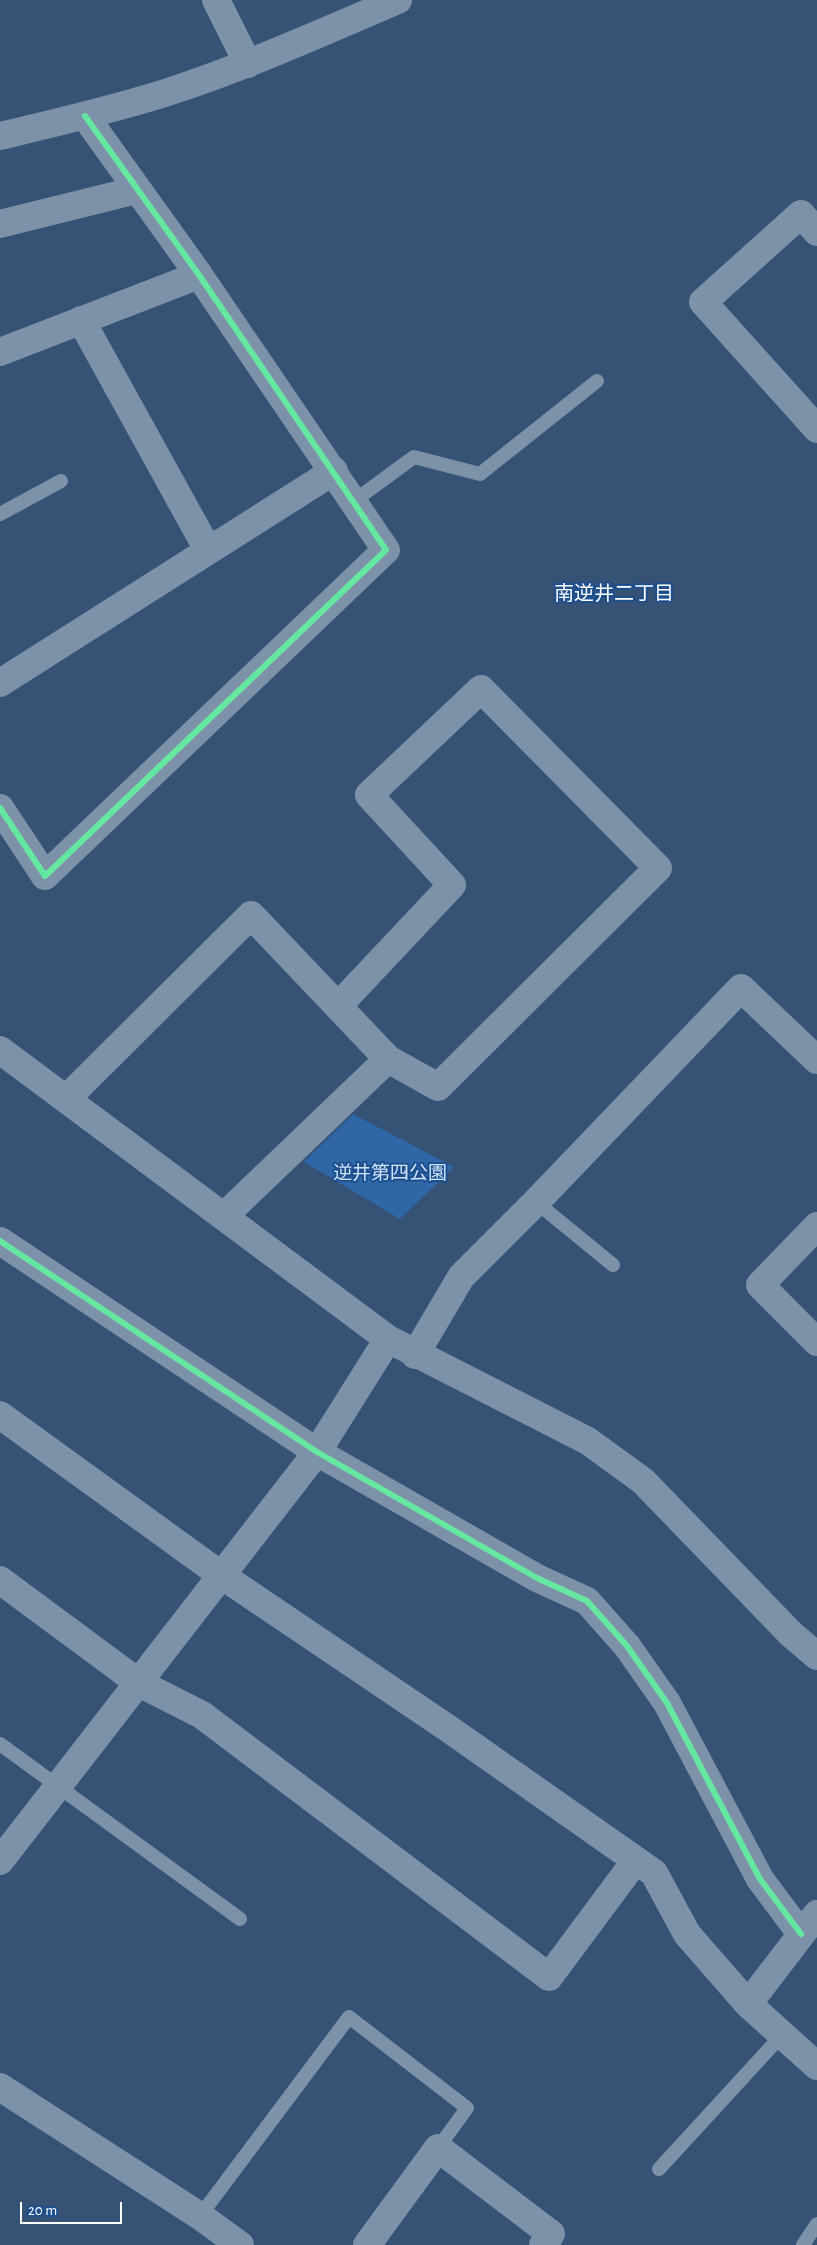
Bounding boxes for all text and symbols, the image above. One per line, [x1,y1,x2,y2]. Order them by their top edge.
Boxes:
district label: 南逆井二丁目 [554,582,674,606]
park label: 逆井第四公園 [333,1162,447,1184]
scale bar [22,2192,125,2224]
text: 20 m [28,2203,57,2218]

